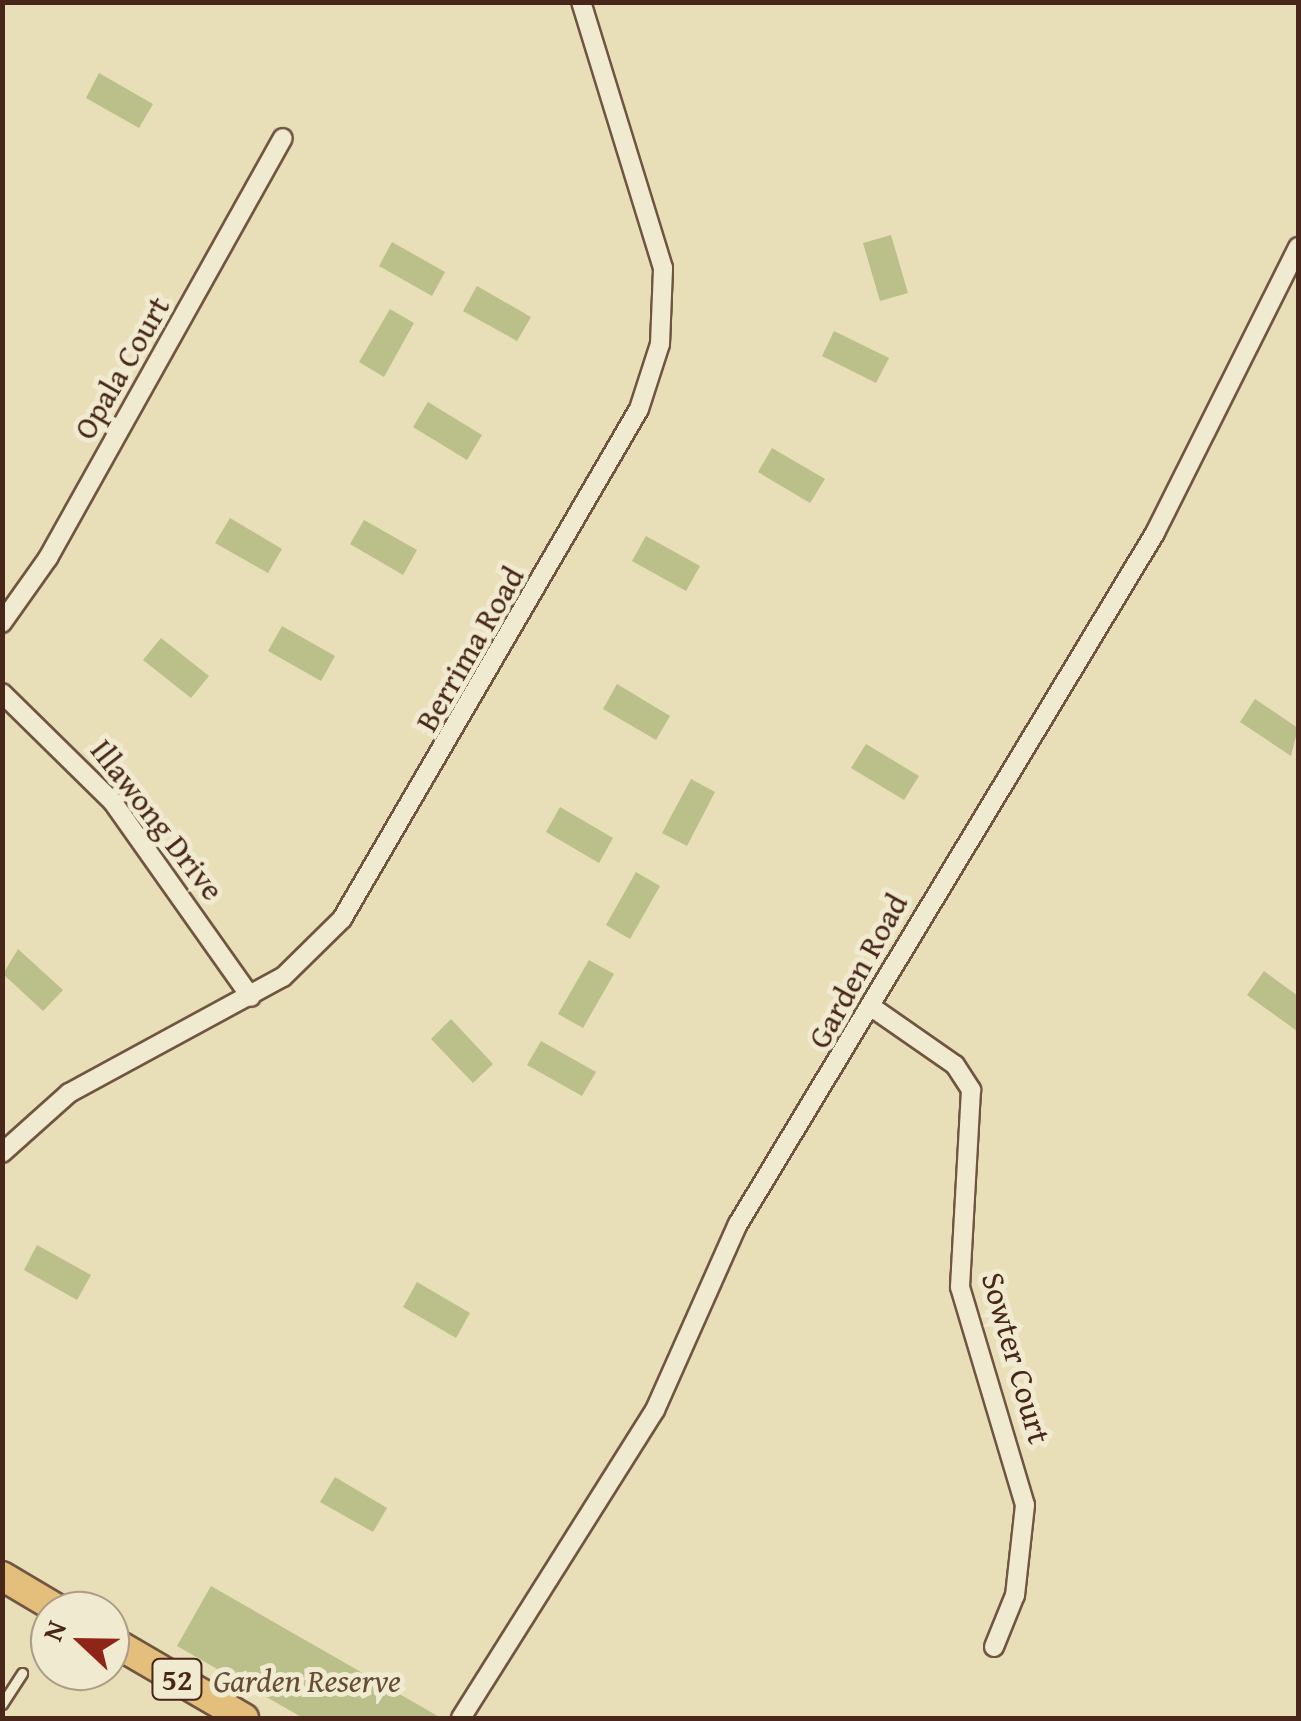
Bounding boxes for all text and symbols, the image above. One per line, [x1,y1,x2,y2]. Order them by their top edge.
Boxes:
street label: Opala Court [66,290,178,446]
street label: Berrima Road [407,560,533,738]
street label: Illawong Drive [82,732,232,908]
street label: Garden Road [800,887,916,1055]
street label: Sowter Court [973,1268,1059,1448]
north arrow [30,1591,130,1691]
text: N [31,1614,76,1647]
road number: 52 [150,1654,204,1704]
park label: Garden Reserve [213,1662,401,1700]

